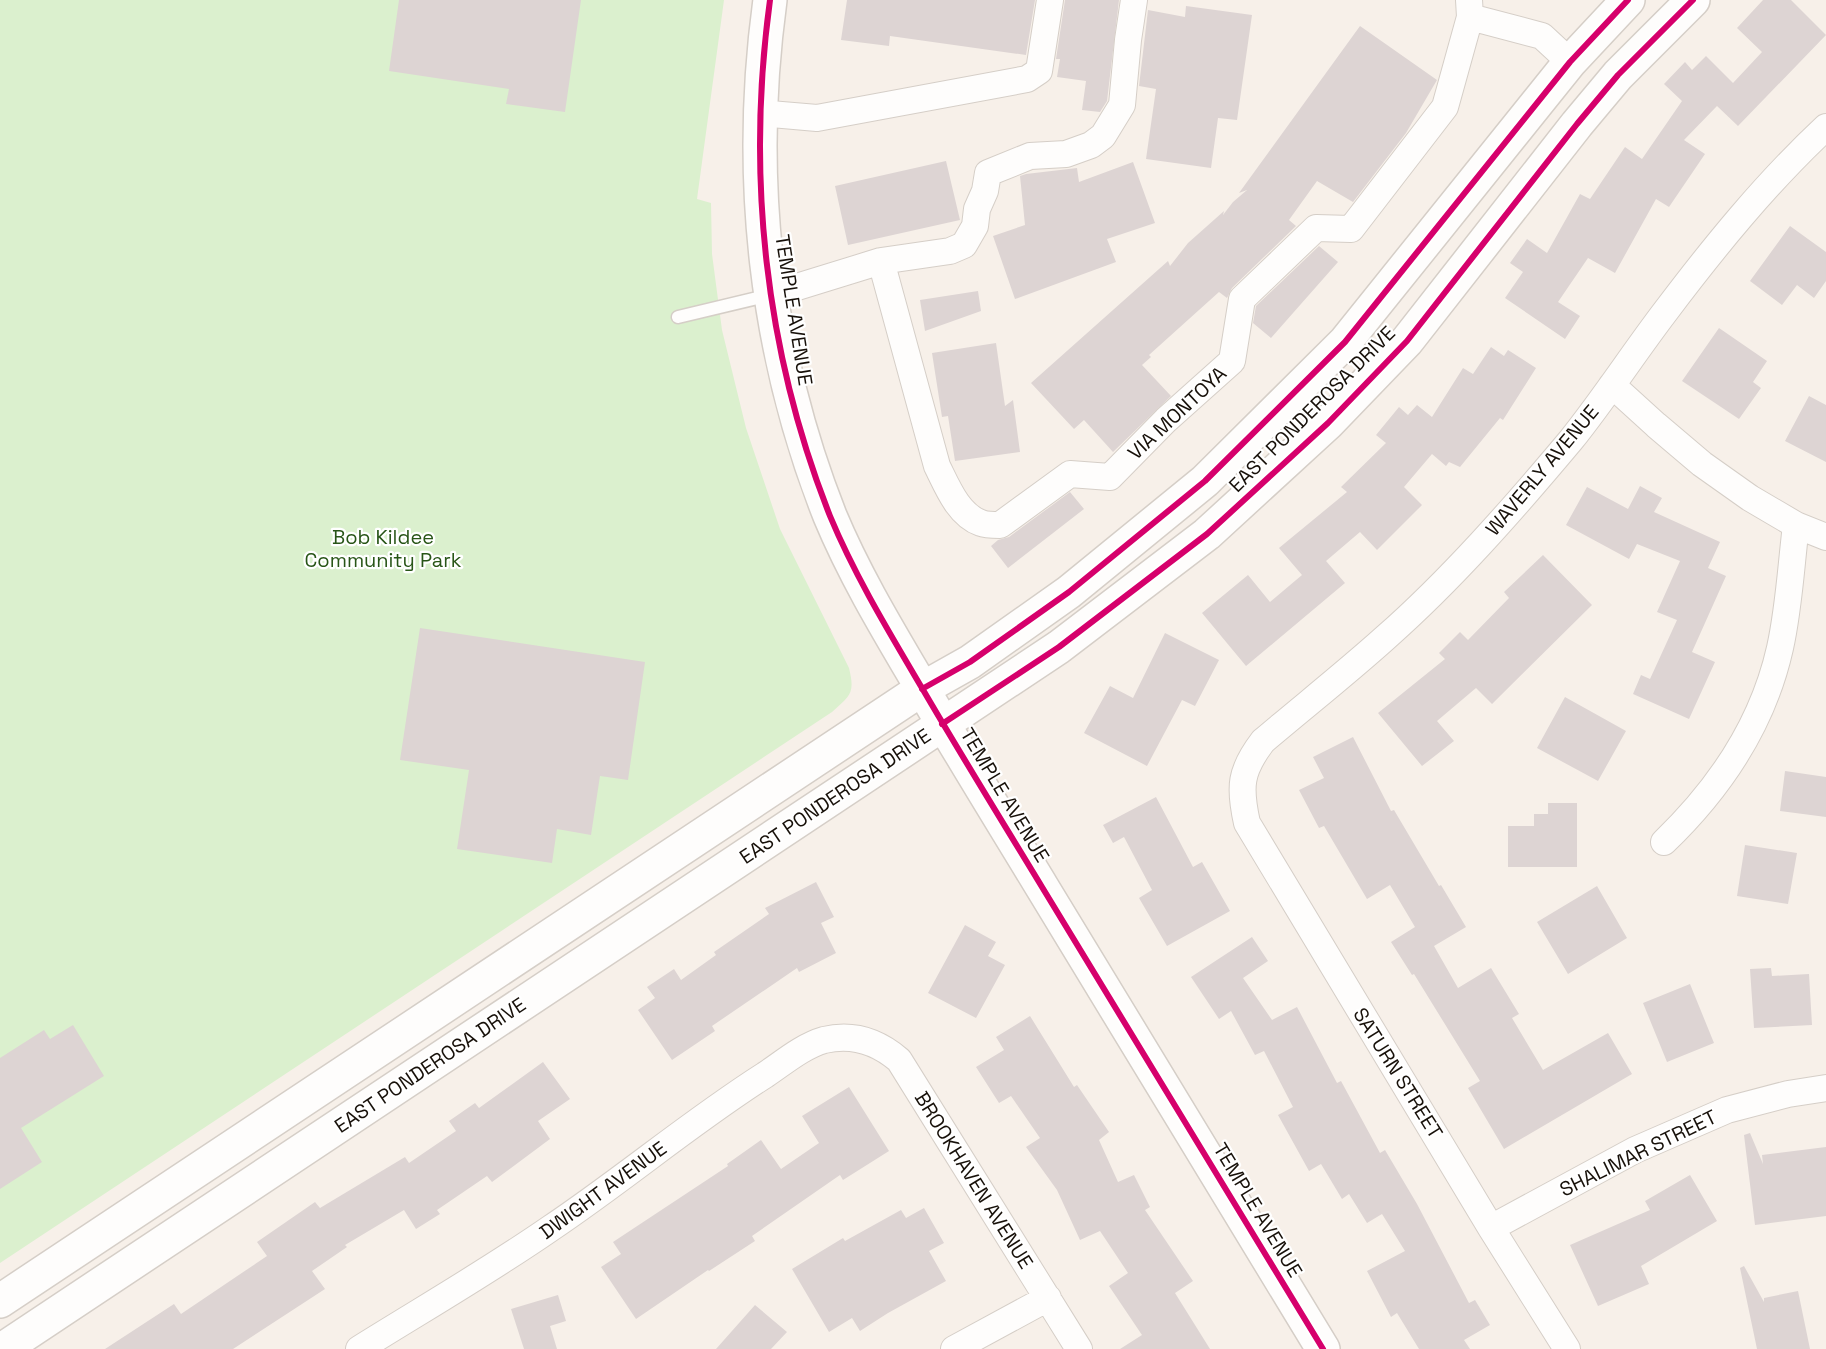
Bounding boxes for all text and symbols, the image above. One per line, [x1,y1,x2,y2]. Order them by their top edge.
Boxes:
street label: TEMPLE AVENUE [769,233,819,387]
street label: EAST PONDEROSA DRIVE [1223,320,1401,498]
street label: VIA MONTOYA [1122,360,1232,465]
street label: WAVERLY AVENUE [1480,399,1604,541]
park label: Bob Kildee Community Park [304,524,462,573]
street label: EAST PONDEROSA DRIVE [734,722,936,870]
street label: TEMPLE AVENUE [955,723,1055,867]
street label: EAST PONDEROSA DRIVE [329,991,531,1139]
street label: SATURN STREET [1347,1003,1449,1144]
street label: BROOKHAVEN AVENUE [909,1086,1039,1274]
street label: SHALIMAR STREET [1555,1104,1721,1202]
street label: DWIGHT AVENUE [534,1135,672,1245]
street label: TEMPLE AVENUE [1208,1138,1308,1282]

